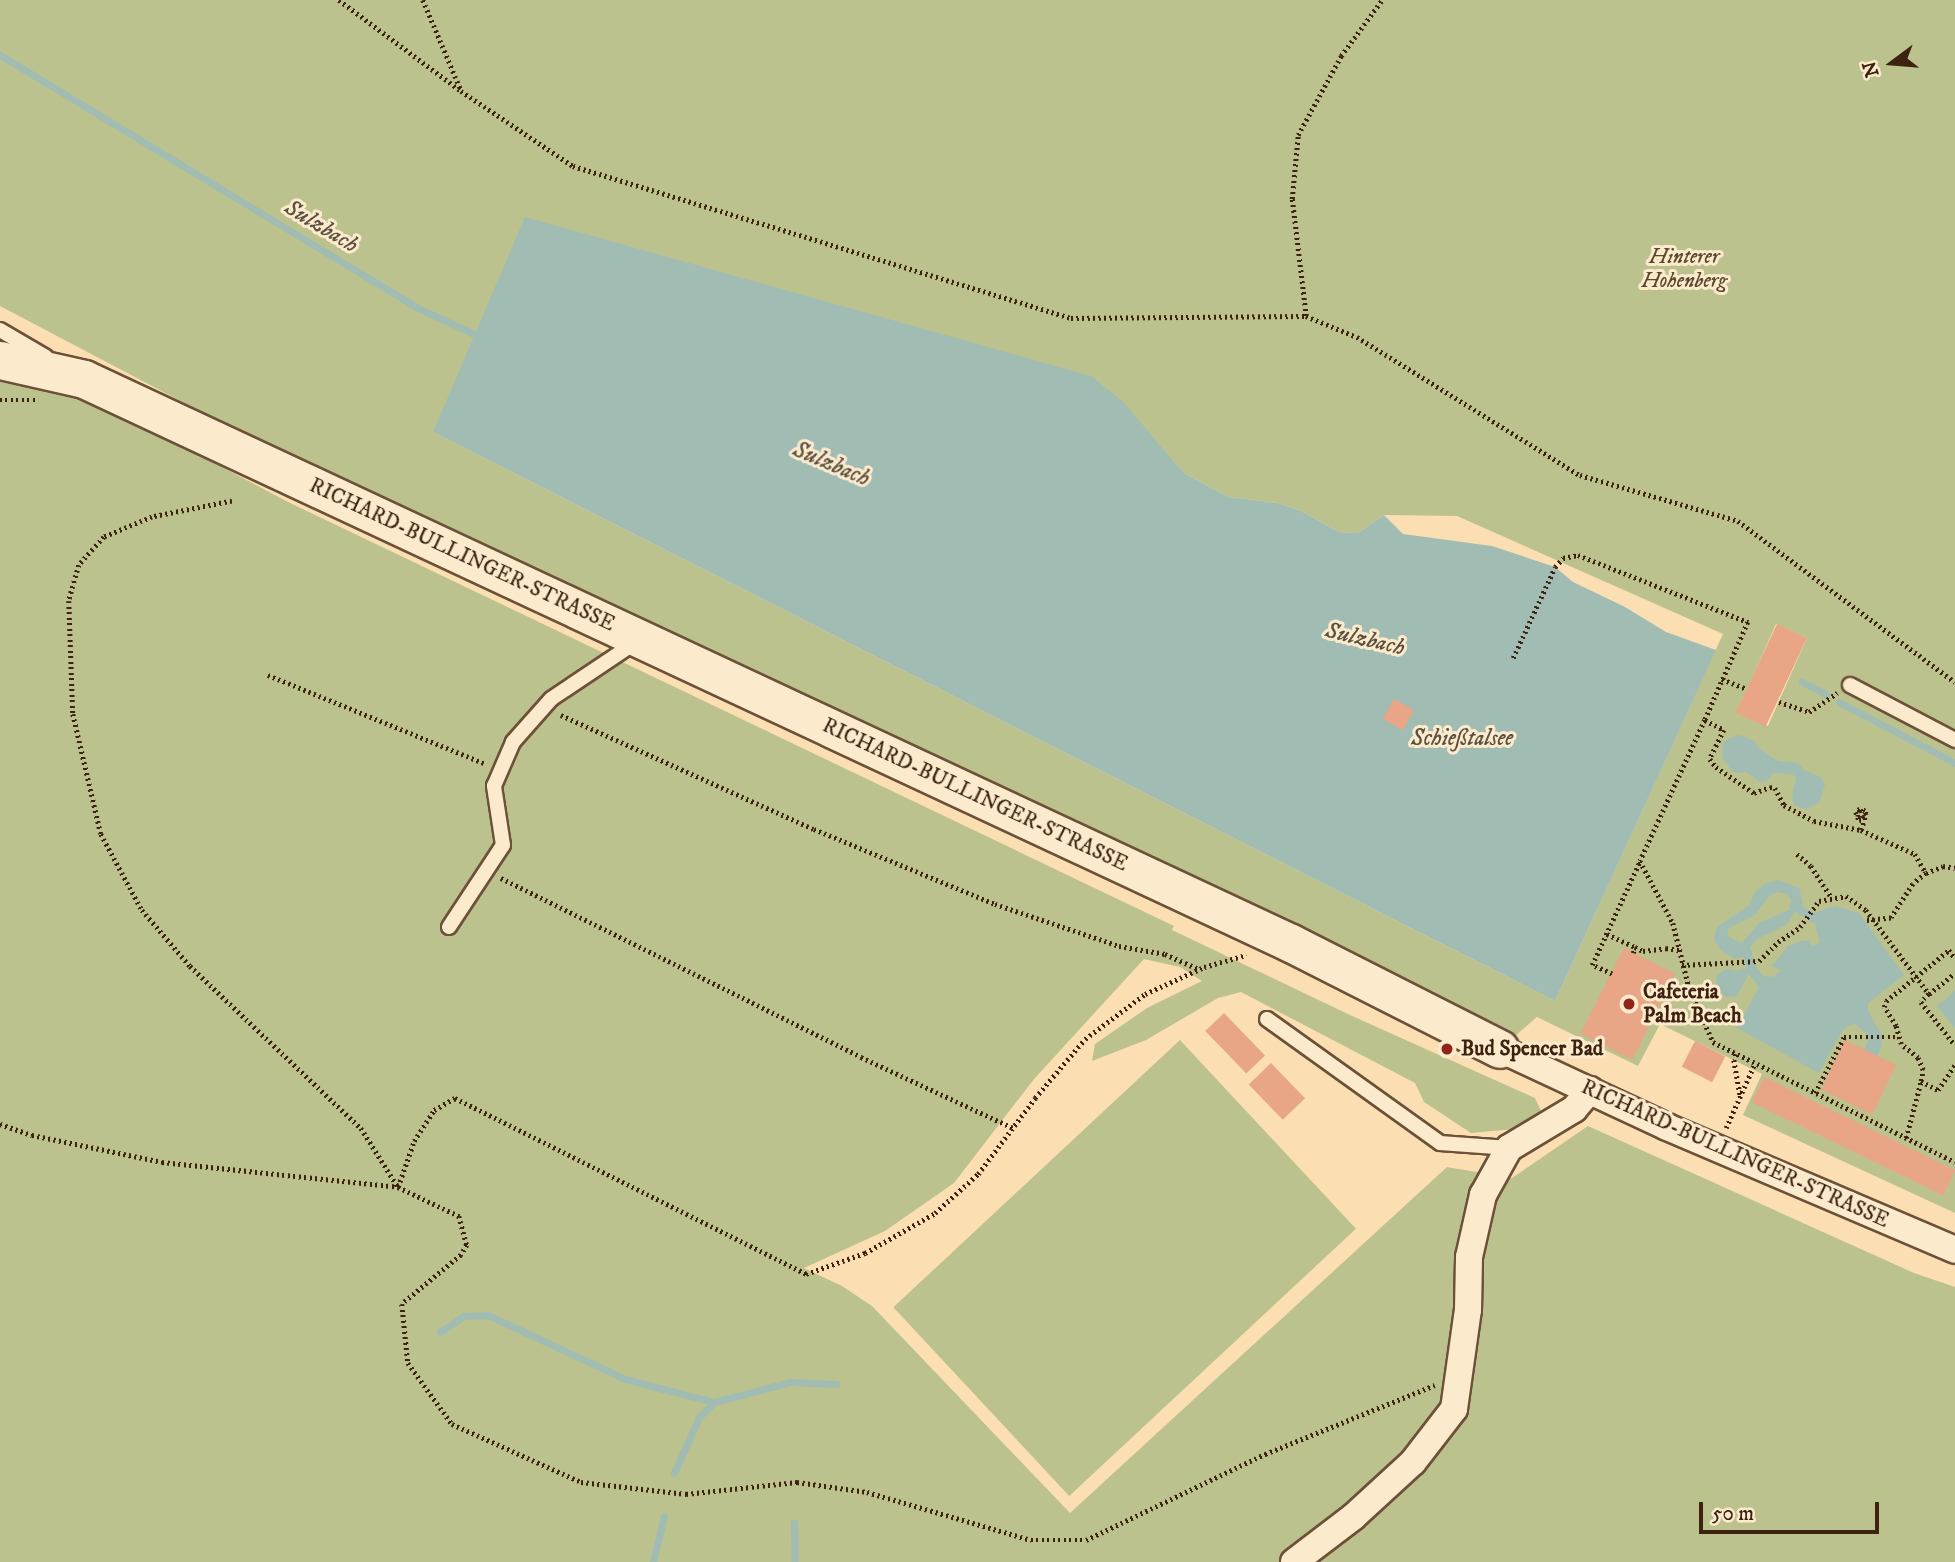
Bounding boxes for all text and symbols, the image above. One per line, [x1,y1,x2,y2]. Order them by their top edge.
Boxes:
north arrow [1857,28,1927,98]
text: N [1858,58,1885,80]
water label: Sulzbach [279,194,363,260]
park label: Hinterer Hohenberg [1641,244,1727,294]
water label: Sulzbach [788,437,874,493]
street label: RICHARD-BULLINGER-STRASSE [305,473,619,637]
water label: Sulzbach [1323,617,1407,663]
street label: RICHARD-BULLINGER-STRASSE [818,713,1132,877]
water label: Schießtalsee [1411,725,1513,753]
place label: Cafeteria Palm Beach [1643,979,1742,1029]
marker: Cafeteria Palm Beach [1621,996,1637,1012]
place label: Bud Spencer Bad [1461,1036,1603,1062]
marker: Bud Spencer Bad [1439,1041,1455,1057]
street label: RICHARD-BULLINGER-STRASSE [1577,1075,1893,1233]
scale bar [1703,1488,1883,1532]
text: 50 m [1712,1501,1754,1527]

